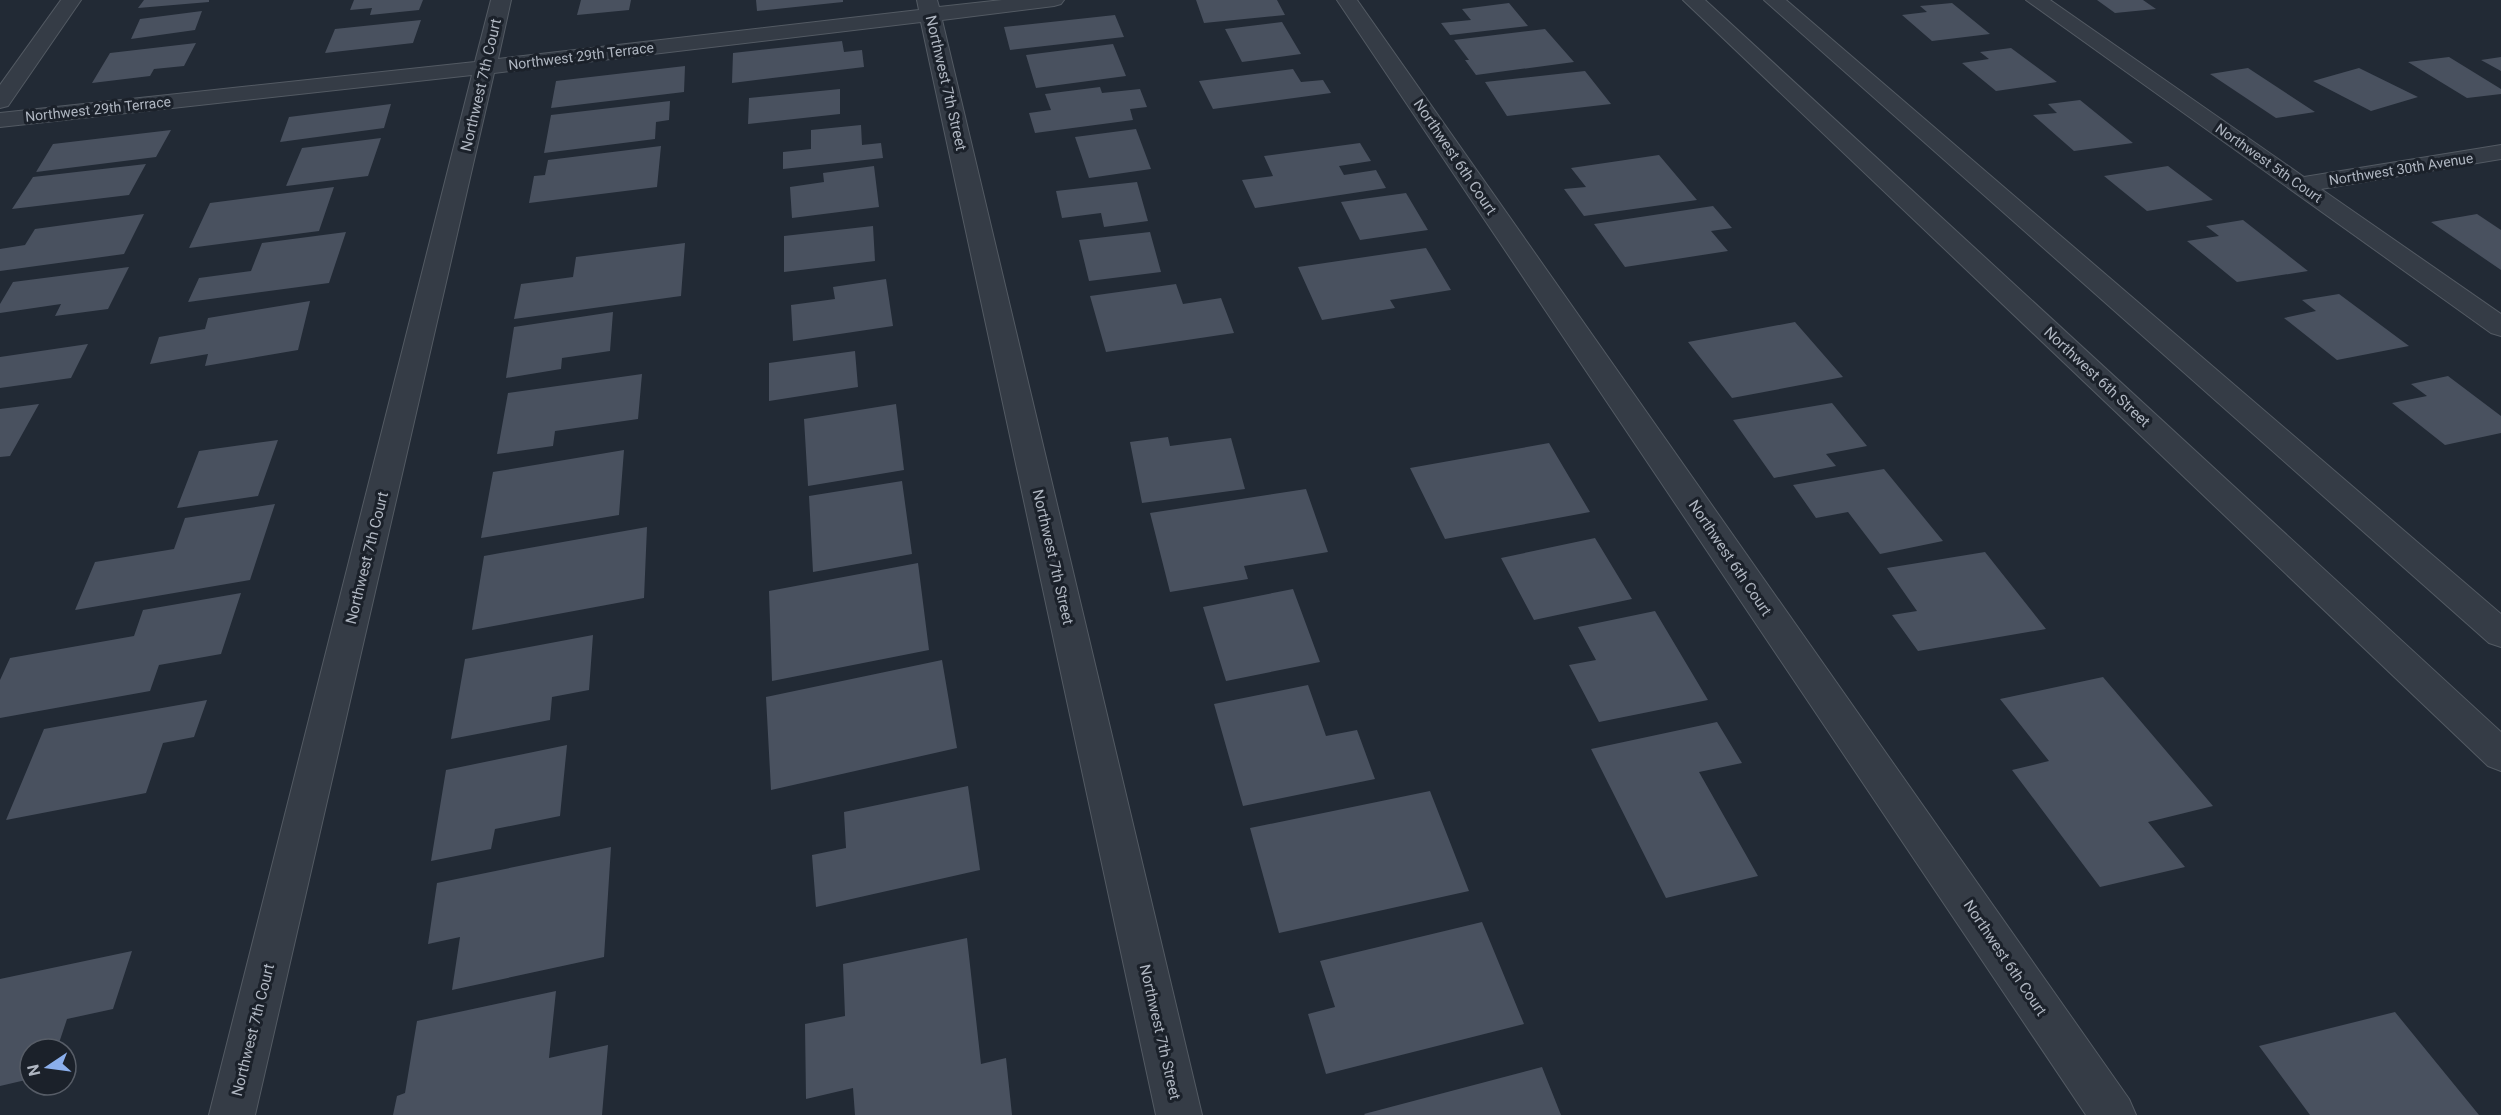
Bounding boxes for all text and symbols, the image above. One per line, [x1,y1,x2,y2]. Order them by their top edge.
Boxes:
street label: Northwest 7th Street [922,14,970,153]
street label: Northwest 7th Court [457,17,505,153]
street label: Northwest 29th Terrace [507,39,655,73]
street label: Northwest 29th Terrace [24,93,172,125]
street label: Northwest 6th Court [1410,96,1500,218]
street label: Northwest 5th Court [2213,120,2326,206]
street label: Northwest 30th Avenue [2328,150,2474,188]
street label: Northwest 6th Street [2040,323,2154,431]
street label: Northwest 7th Street [1029,488,1077,627]
street label: Northwest 7th Court [342,490,392,626]
street label: Northwest 6th Court [1685,497,1775,619]
street label: Northwest 6th Court [1960,897,2050,1019]
street label: Northwest 7th Court [228,962,278,1098]
street label: Northwest 7th Street [1136,963,1184,1102]
north arrow [18,1037,78,1097]
text: N [23,1063,44,1078]

